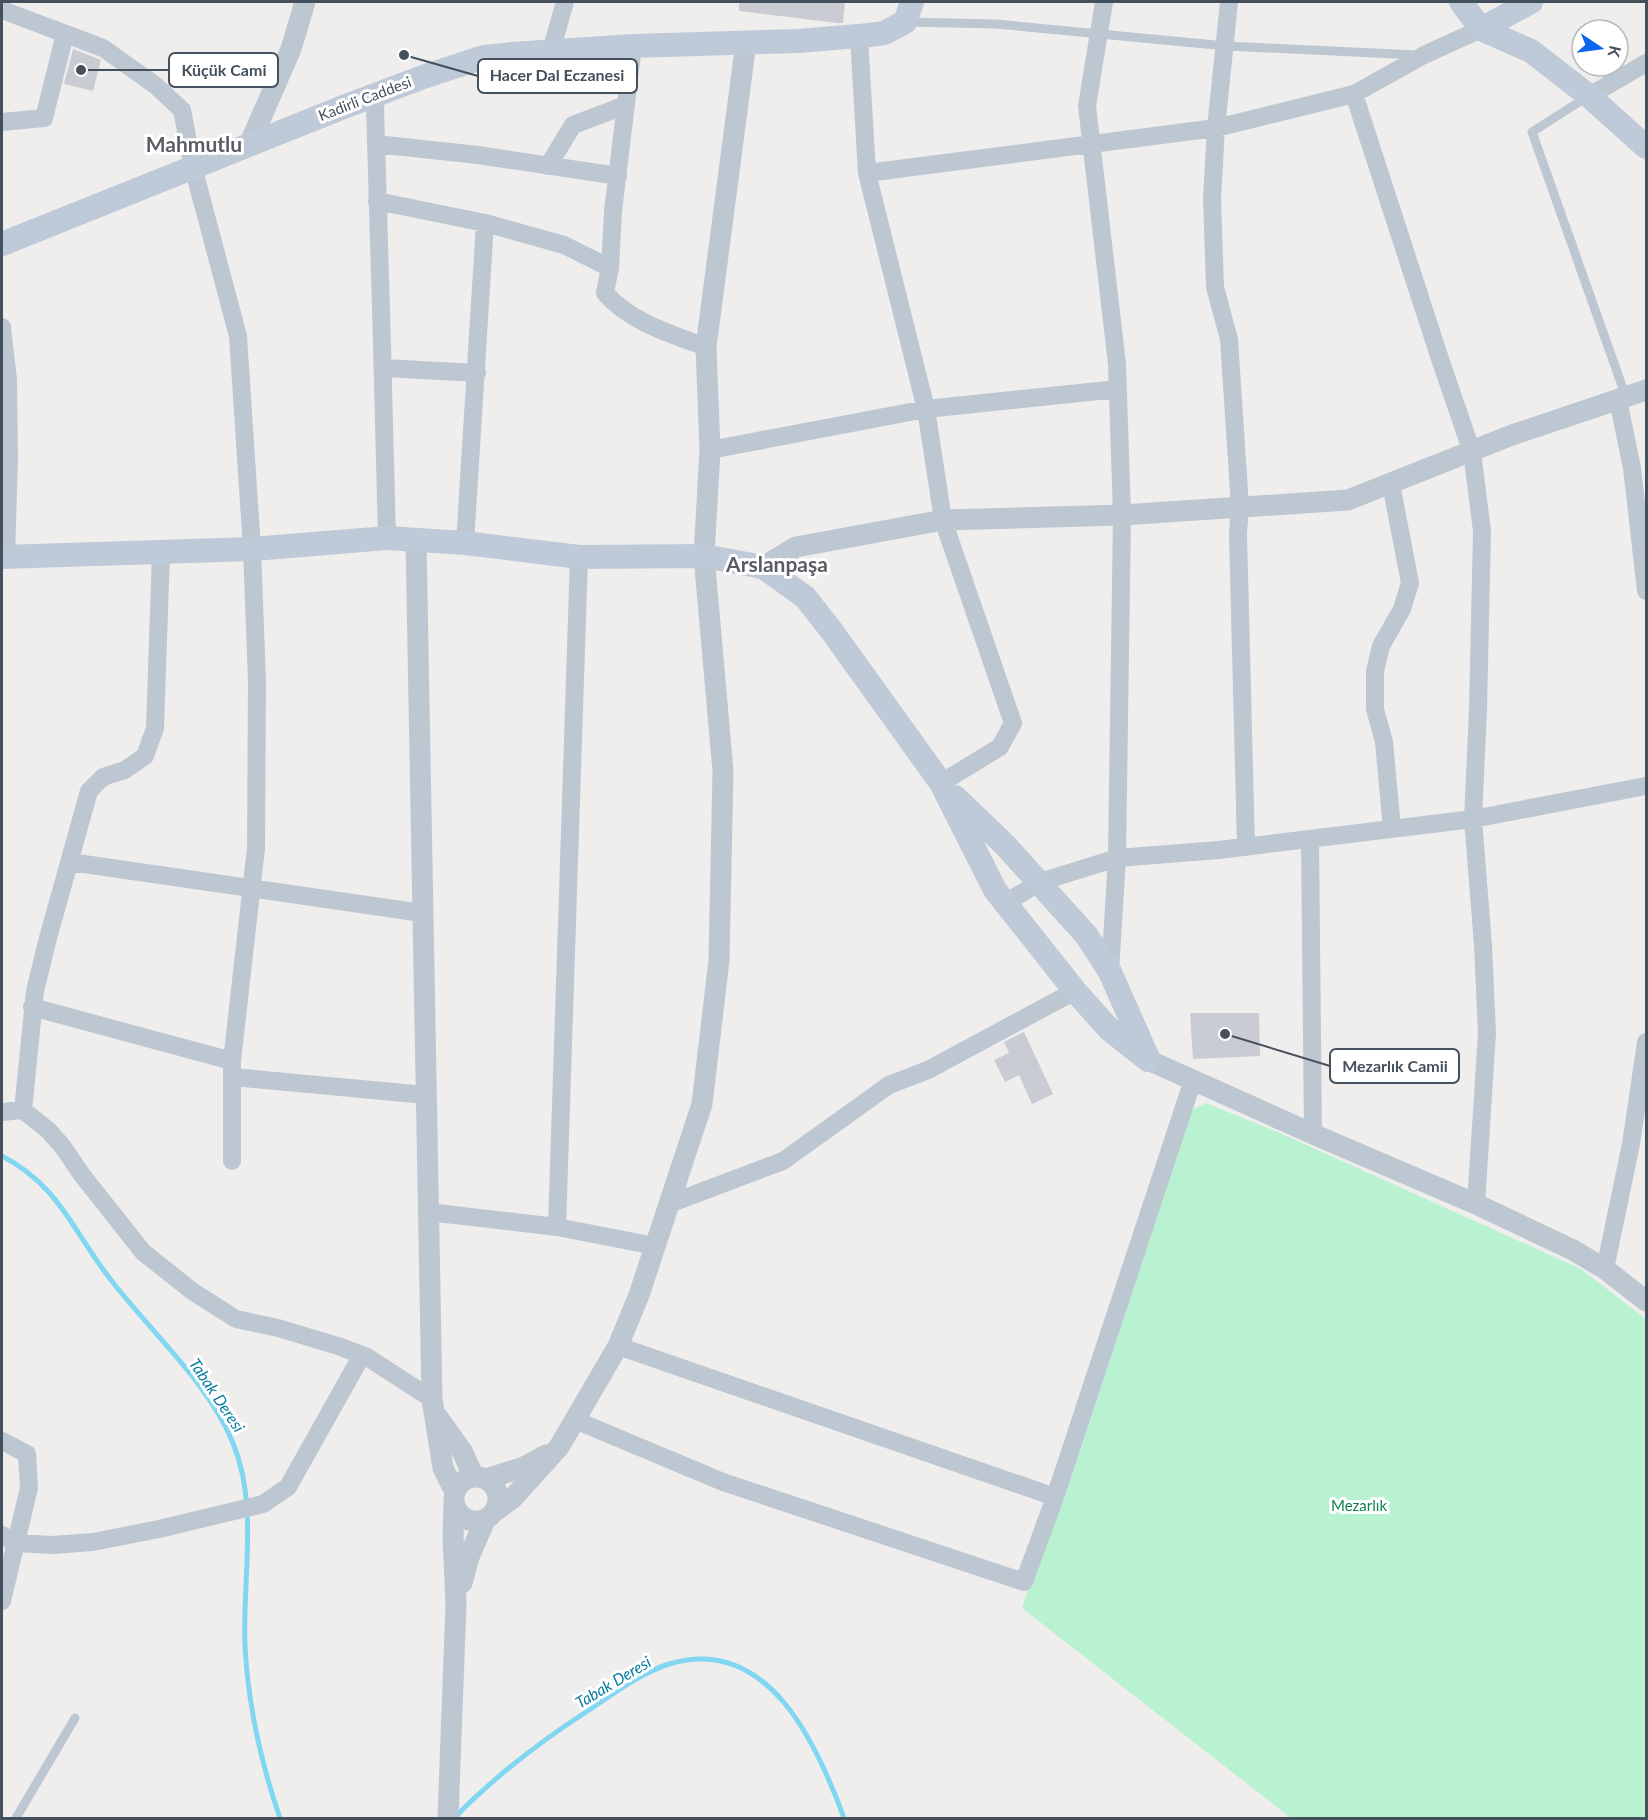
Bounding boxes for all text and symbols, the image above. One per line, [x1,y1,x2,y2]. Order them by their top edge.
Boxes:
north arrow [1570,18,1630,78]
text: K [1604,44,1626,60]
callout: Küçük Cami [169,53,278,87]
callout: Hacer Dal Eczanesi [478,59,637,93]
text: Küçük Cami [182,60,266,79]
text: Hacer Dal Eczanesi [490,65,624,84]
street label: Kadirli Caddesi [316,72,414,124]
district label: Mahmutlu [146,131,242,156]
district label: Arslanpaşa [725,551,828,576]
callout: Mezarlık Camii [1330,1049,1459,1083]
text: Mezarlık Camii [1342,1056,1448,1075]
water label: Tabak Deresi [186,1354,249,1436]
park label: Mezarlık [1331,1496,1387,1514]
water label: Tabak Deresi [571,1651,654,1712]

